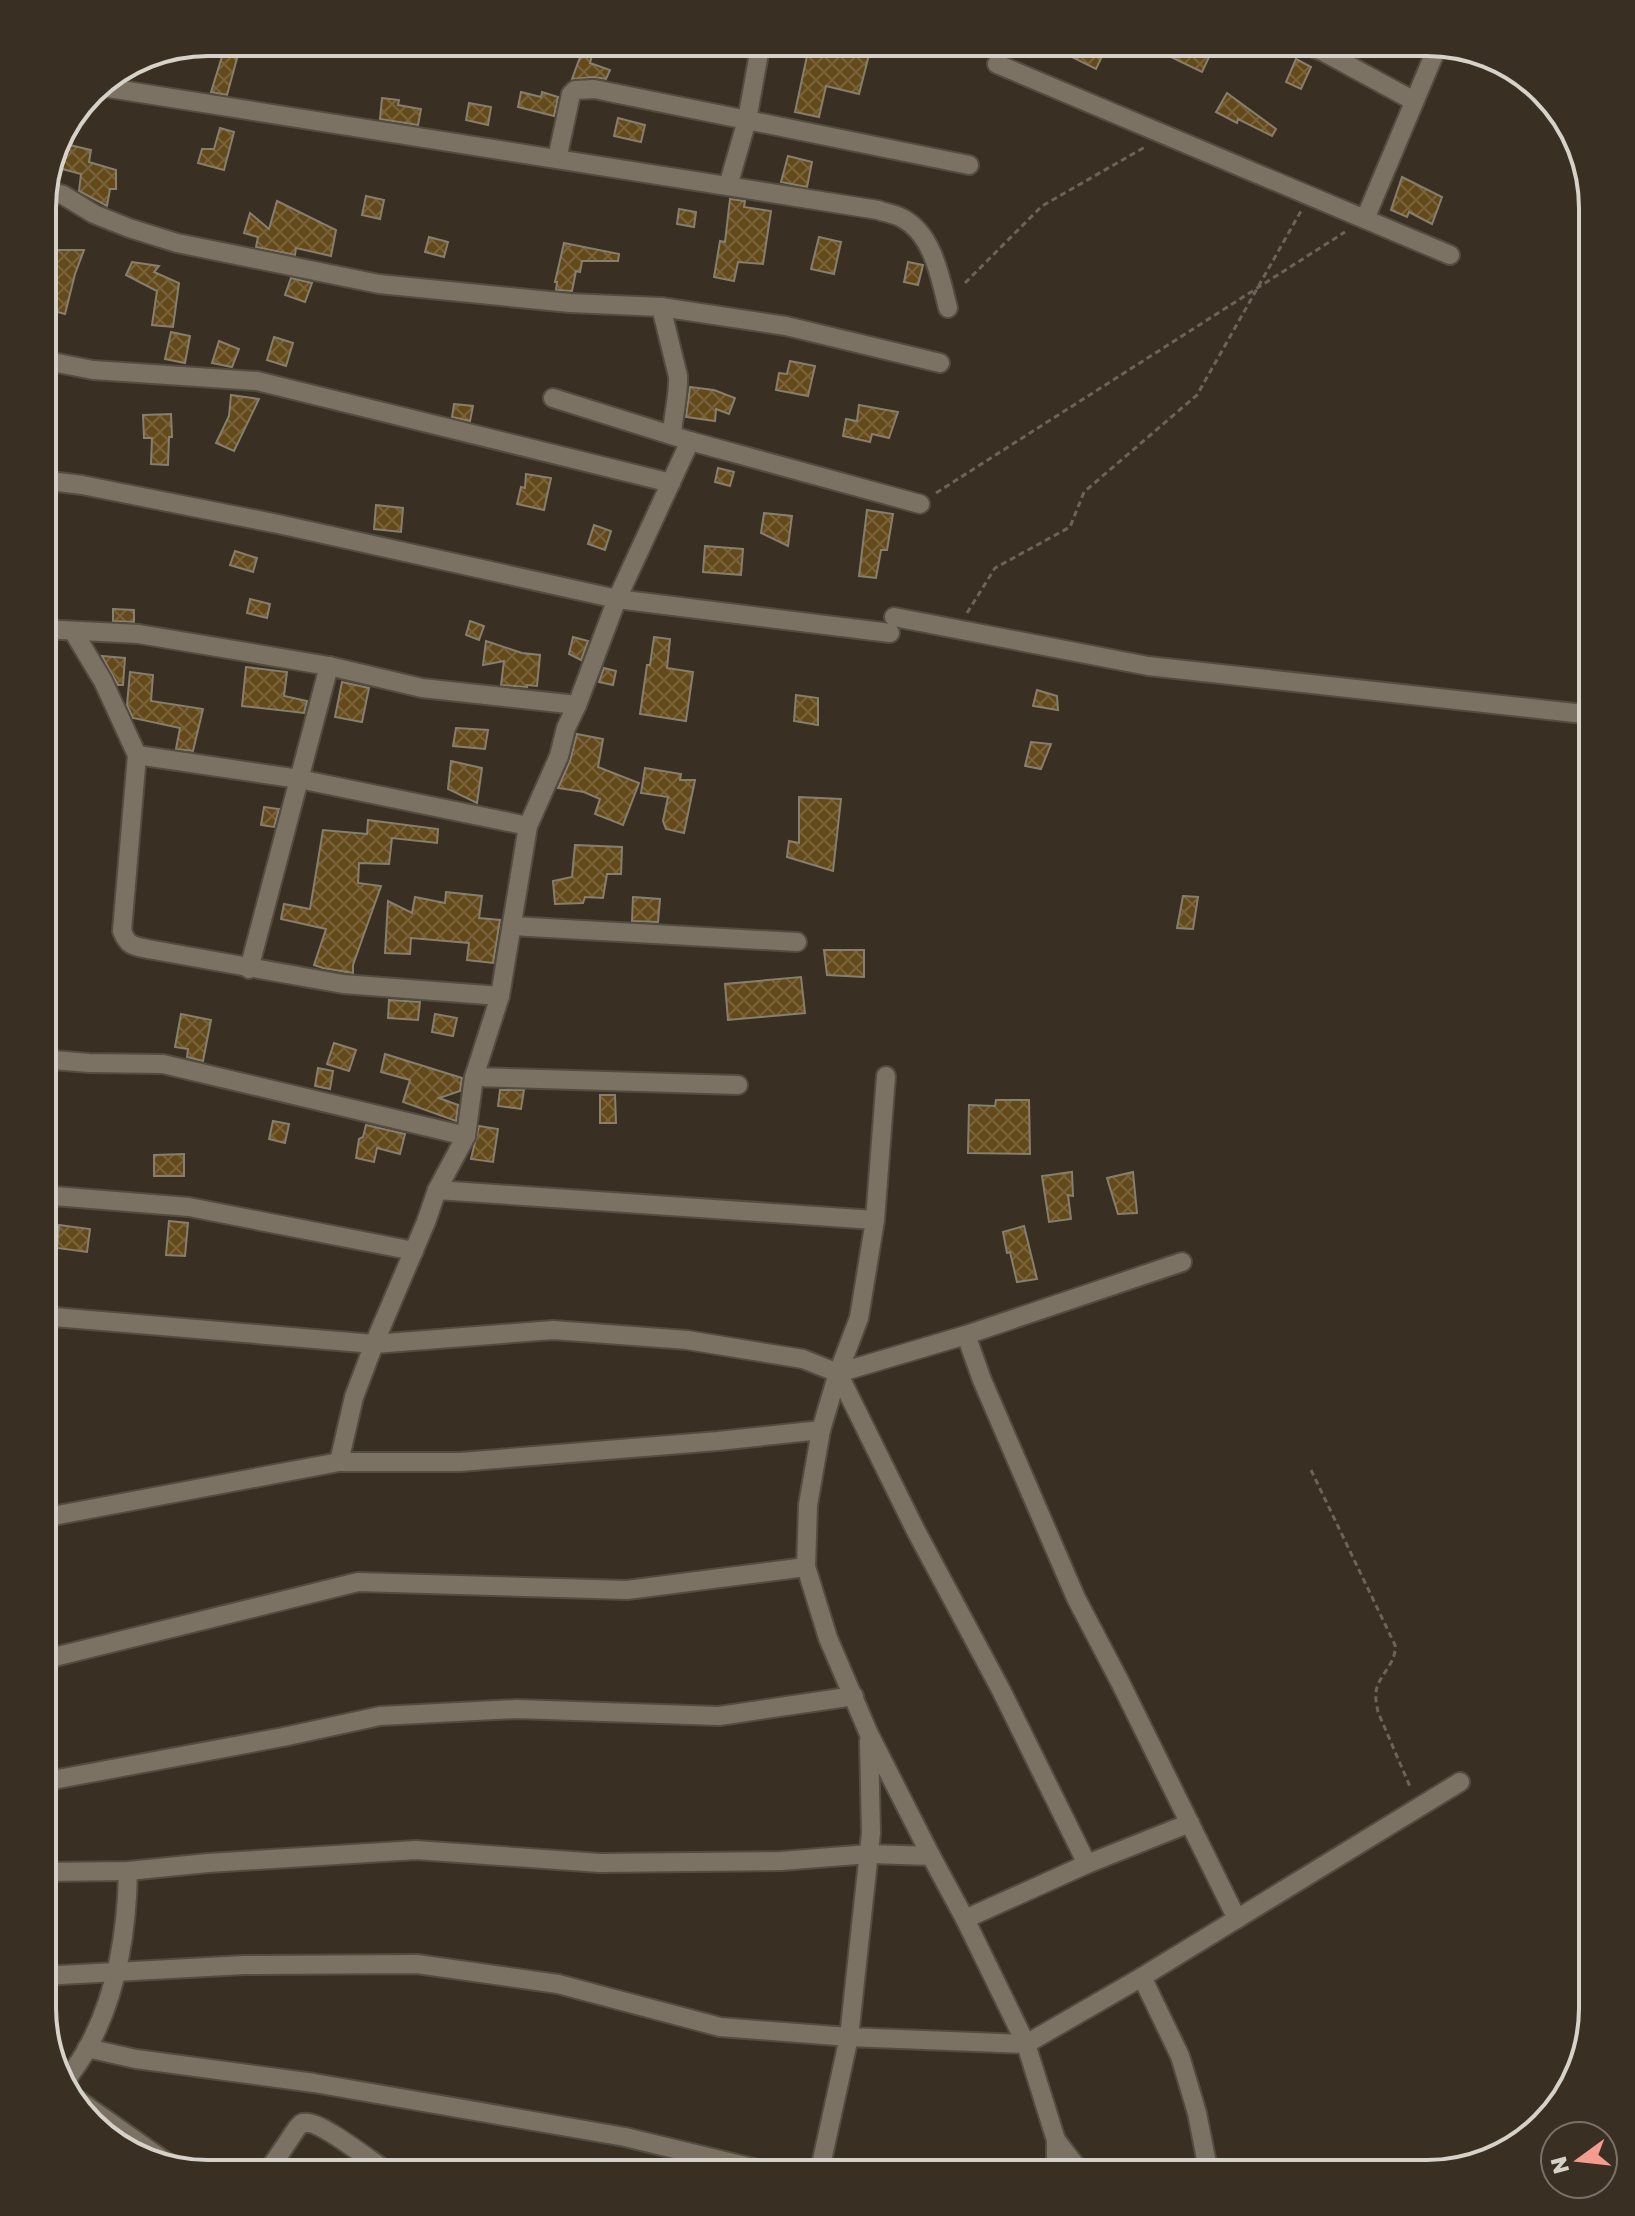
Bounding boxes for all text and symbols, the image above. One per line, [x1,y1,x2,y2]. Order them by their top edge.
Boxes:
north arrow [1539,2120,1619,2200]
text: N [1544,2154,1574,2177]

